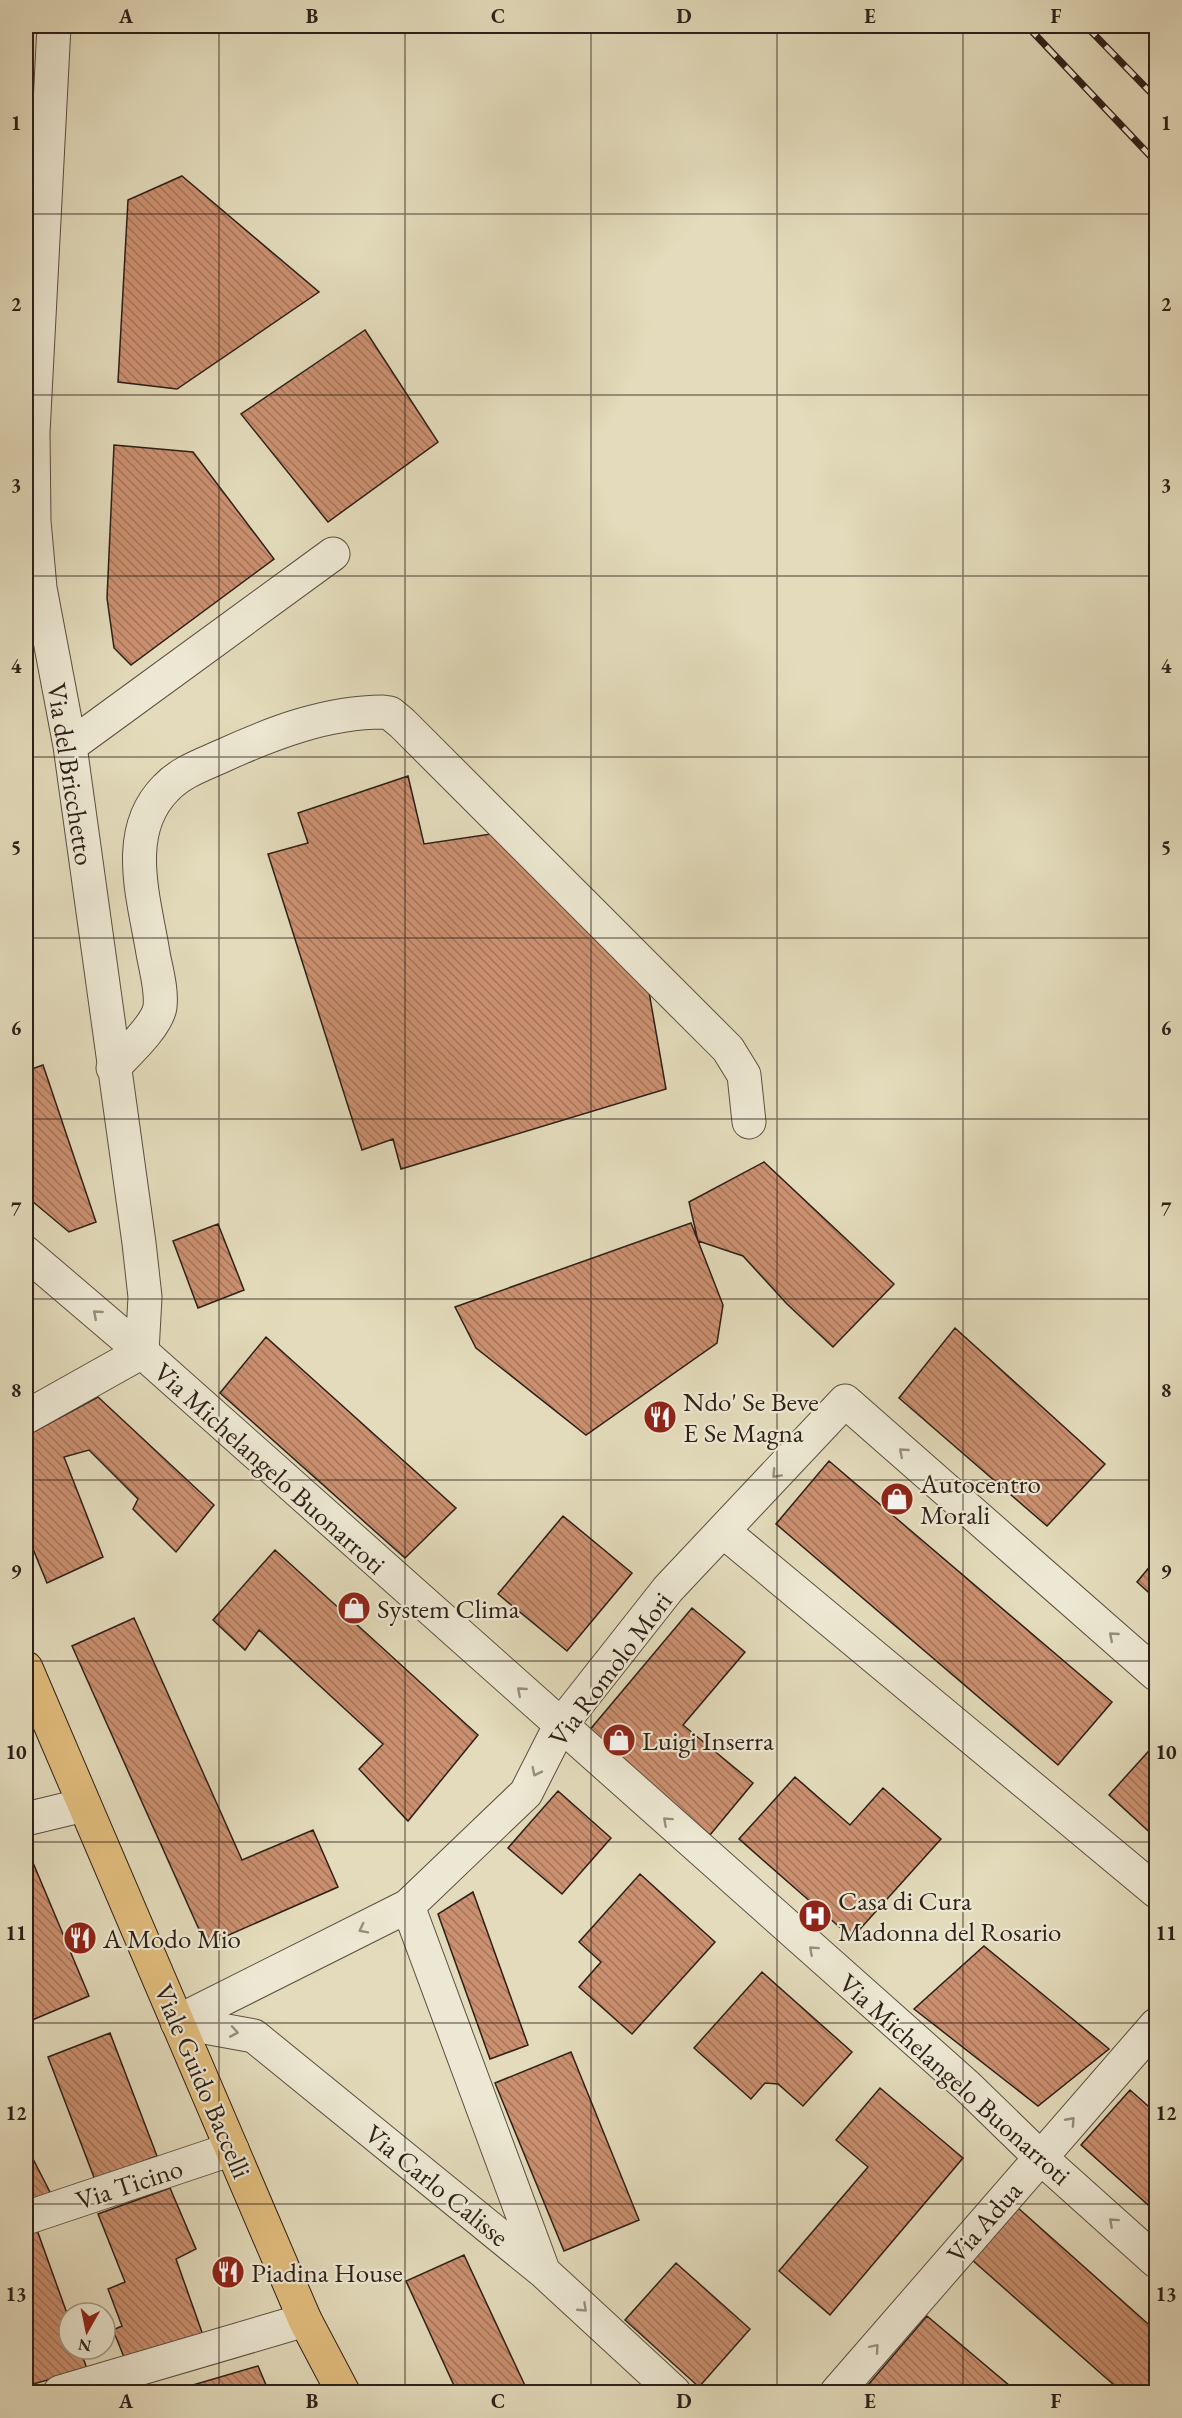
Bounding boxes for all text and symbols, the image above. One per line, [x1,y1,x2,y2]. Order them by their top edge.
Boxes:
text: A [118,3,134,29]
text: B [306,3,318,29]
text: C [491,3,505,29]
text: D [676,3,692,29]
text: E [864,3,876,29]
text: F [1051,3,1062,29]
text: 1 [11,110,21,136]
text: 1 [1161,110,1171,136]
text: 2 [11,291,22,317]
text: 2 [1161,291,1172,317]
text: 3 [11,472,21,498]
text: 3 [1161,472,1171,498]
text: 4 [11,653,22,679]
text: 4 [1161,653,1172,679]
street label: Via del Bricchetto [39,680,103,868]
text: 5 [11,834,21,860]
text: 5 [1161,834,1171,860]
text: 6 [11,1015,22,1041]
text: 6 [1161,1015,1172,1041]
text: 7 [11,1196,22,1222]
text: 7 [1161,1196,1172,1222]
one-way arrow [93,1310,104,1321]
street label: Via Michelangelo Buonarroti [147,1354,394,1582]
text: 8 [11,1377,21,1403]
text: 8 [1161,1377,1171,1403]
place label: Ndo' Se Beve E Se Magna [683,1384,819,1450]
restaurant icon: Ndo' Se Beve E Se Magna [642,1399,678,1435]
one-way arrow [899,1448,910,1459]
place label: Autocentro Morali [919,1466,1041,1532]
one-way arrow [772,1467,783,1478]
shop icon: Autocentro Morali [879,1481,915,1517]
text: 9 [11,1558,22,1584]
text: 9 [1161,1558,1172,1584]
street label: Via Romolo Mori [540,1584,680,1753]
shop icon: System Clima [336,1590,372,1626]
place label: System Clima [377,1591,520,1626]
one-way arrow [1108,1632,1119,1643]
one-way arrow [517,1687,528,1698]
shop icon: Luigi Inserra [601,1722,637,1758]
place label: Luigi Inserra [642,1723,774,1758]
text: 10 [5,1739,27,1765]
text: 10 [1155,1739,1177,1765]
one-way arrow [532,1766,544,1777]
one-way arrow [663,1817,674,1828]
place label: Casa di Cura Madonna del Rosario [838,1883,1061,1949]
hospital icon: Casa di Cura Madonna del Rosario [797,1898,833,1934]
text: 11 [5,1920,27,1946]
restaurant icon: A Modo Mio [62,1920,98,1956]
text: 11 [1155,1920,1177,1946]
place label: A Modo Mio [102,1921,241,1956]
one-way arrow [358,1921,369,1933]
one-way arrow [809,1946,820,1957]
street label: Via Michelangelo Buonarroti [832,1965,1079,2193]
street label: Viale Guido Baccelli [146,1978,260,2184]
one-way arrow [229,2025,239,2038]
text: 12 [5,2100,27,2126]
text: 12 [1155,2100,1177,2126]
street label: Via Carlo Calisse [358,2116,516,2254]
one-way arrow [1064,2118,1075,2128]
street label: Via Ticino [71,2150,187,2218]
street label: Via Adua [939,2173,1029,2270]
one-way arrow [1109,2218,1120,2229]
restaurant icon: Piadina House [210,2254,246,2290]
place label: Piadina House [251,2255,403,2290]
text: 13 [5,2281,27,2307]
text: 13 [1155,2281,1177,2307]
north arrow [57,2301,117,2361]
one-way arrow [576,2301,586,2312]
text: N [77,2334,93,2357]
one-way arrow [868,2344,879,2355]
text: A [118,2388,134,2414]
text: B [306,2388,318,2414]
text: C [491,2388,505,2414]
text: D [676,2388,692,2414]
text: E [864,2388,876,2414]
text: F [1051,2388,1062,2414]

